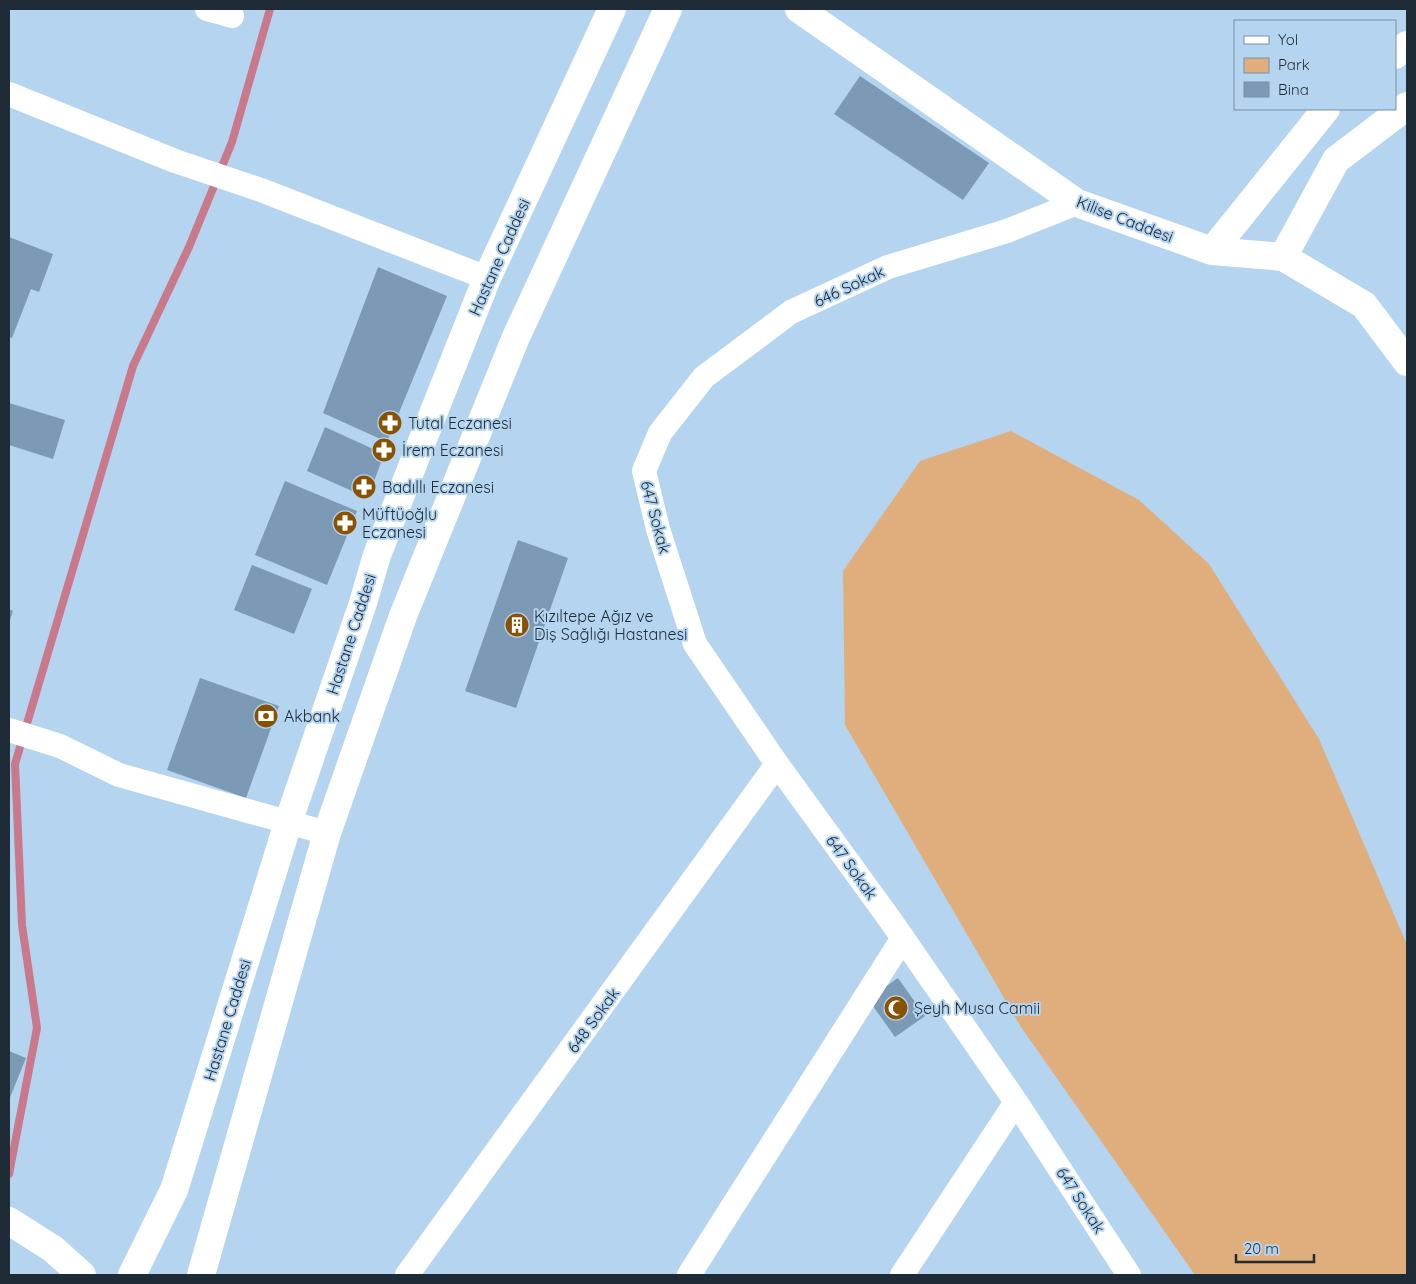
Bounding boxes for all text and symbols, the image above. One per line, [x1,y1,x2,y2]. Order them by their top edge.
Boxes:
legend [1234,20,1396,110]
text: Yol [1278,30,1298,49]
text: Park [1278,55,1310,74]
text: Bina [1278,80,1309,99]
street label: Kilise Caddesi [1074,191,1176,247]
street label: Hastane Caddesi [464,195,534,319]
street label: 646 Sokak [810,261,888,311]
pharmacy icon: Tutal Eczanesi [377,410,403,436]
place label: Tutal Eczanesi [408,413,512,433]
pharmacy icon: İrem Eczanesi [371,437,397,463]
place label: İrem Eczanesi [402,440,504,460]
pharmacy icon: Badıllı Eczanesi [351,474,377,500]
place label: Badıllı Eczanesi [382,477,494,497]
street label: 647 Sokak [637,478,675,556]
place label: Müftüoğlu Eczanesi [362,504,437,542]
pharmacy icon: Müftüoğlu Eczanesi [332,510,358,536]
street label: Hastane Caddesi [322,571,380,697]
place label: Kızıltepe Ağız ve Diş Sağlığı Hastanesi [534,606,687,644]
building icon: Kızıltepe Ağız ve Diş Sağlığı Hastanesi [504,612,530,638]
bank icon: Akbank [253,703,279,729]
place label: Akbank [284,706,340,726]
street label: 647 Sokak [822,831,882,903]
street label: Hastane Caddesi [199,957,255,1083]
street label: 648 Sokak [563,983,623,1057]
mosque icon: Şeyh Musa Camii [883,995,909,1021]
place label: Şeyh Musa Camii [914,998,1040,1018]
street label: 647 Sokak [1052,1163,1110,1237]
scale bar [1236,1232,1314,1264]
text: 20 m [1244,1239,1279,1258]

